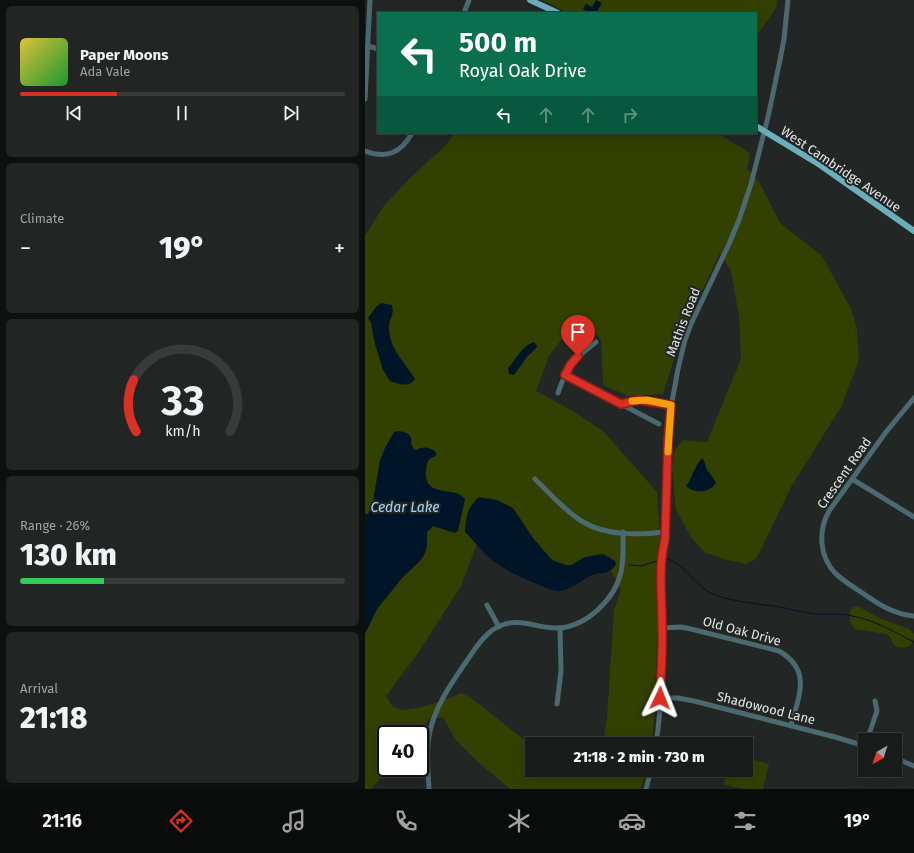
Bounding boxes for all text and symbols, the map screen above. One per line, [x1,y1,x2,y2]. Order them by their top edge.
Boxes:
text: 500 m [459,26,537,59]
icon: left [393,28,445,80]
text: Paper Moons [80,46,168,64]
text: Royal Oak Drive [459,60,587,82]
text: Ada Vale [80,64,130,79]
icon: previous [63,102,85,124]
icon: pause [171,102,193,124]
icon: next [280,102,302,124]
icon: left [493,104,515,126]
icon: ahead [535,104,557,126]
icon: ahead [577,104,599,126]
icon: right [619,104,641,126]
street label: West Cambridge Avenue [778,123,904,215]
text: Climate [20,211,64,226]
text: 19° [159,230,206,266]
text: − [20,235,31,262]
text: + [334,235,345,262]
street label: Mathis Road [663,285,703,359]
pin [561,315,595,356]
icon: arrive [567,321,589,343]
text: 33 [160,376,204,426]
text: km/h [165,423,200,440]
street label: Crescent Road [814,434,874,512]
water label: Cedar Lake [370,499,440,516]
text: Range · 26% [20,518,90,533]
text: 130 km [20,537,117,573]
street label: Old Oak Drive [701,613,783,649]
position arrow [639,677,681,719]
text: Arrival [20,681,58,696]
street label: Shadowood Lane [715,689,817,727]
text: 21:18 [20,700,87,736]
speed limit sign: 40 [377,725,429,777]
north arrow [858,733,902,777]
map controls [858,733,902,777]
text: 21:18 · 2 min · 730 m [573,748,705,766]
icon: directions [167,807,195,835]
icon: music [280,807,308,835]
icon: phone [392,807,420,835]
icon: climate [505,807,533,835]
icon: car [618,807,646,835]
icon: filters [731,807,759,835]
text: 21:16 [42,810,82,832]
text: 19° [844,810,872,832]

